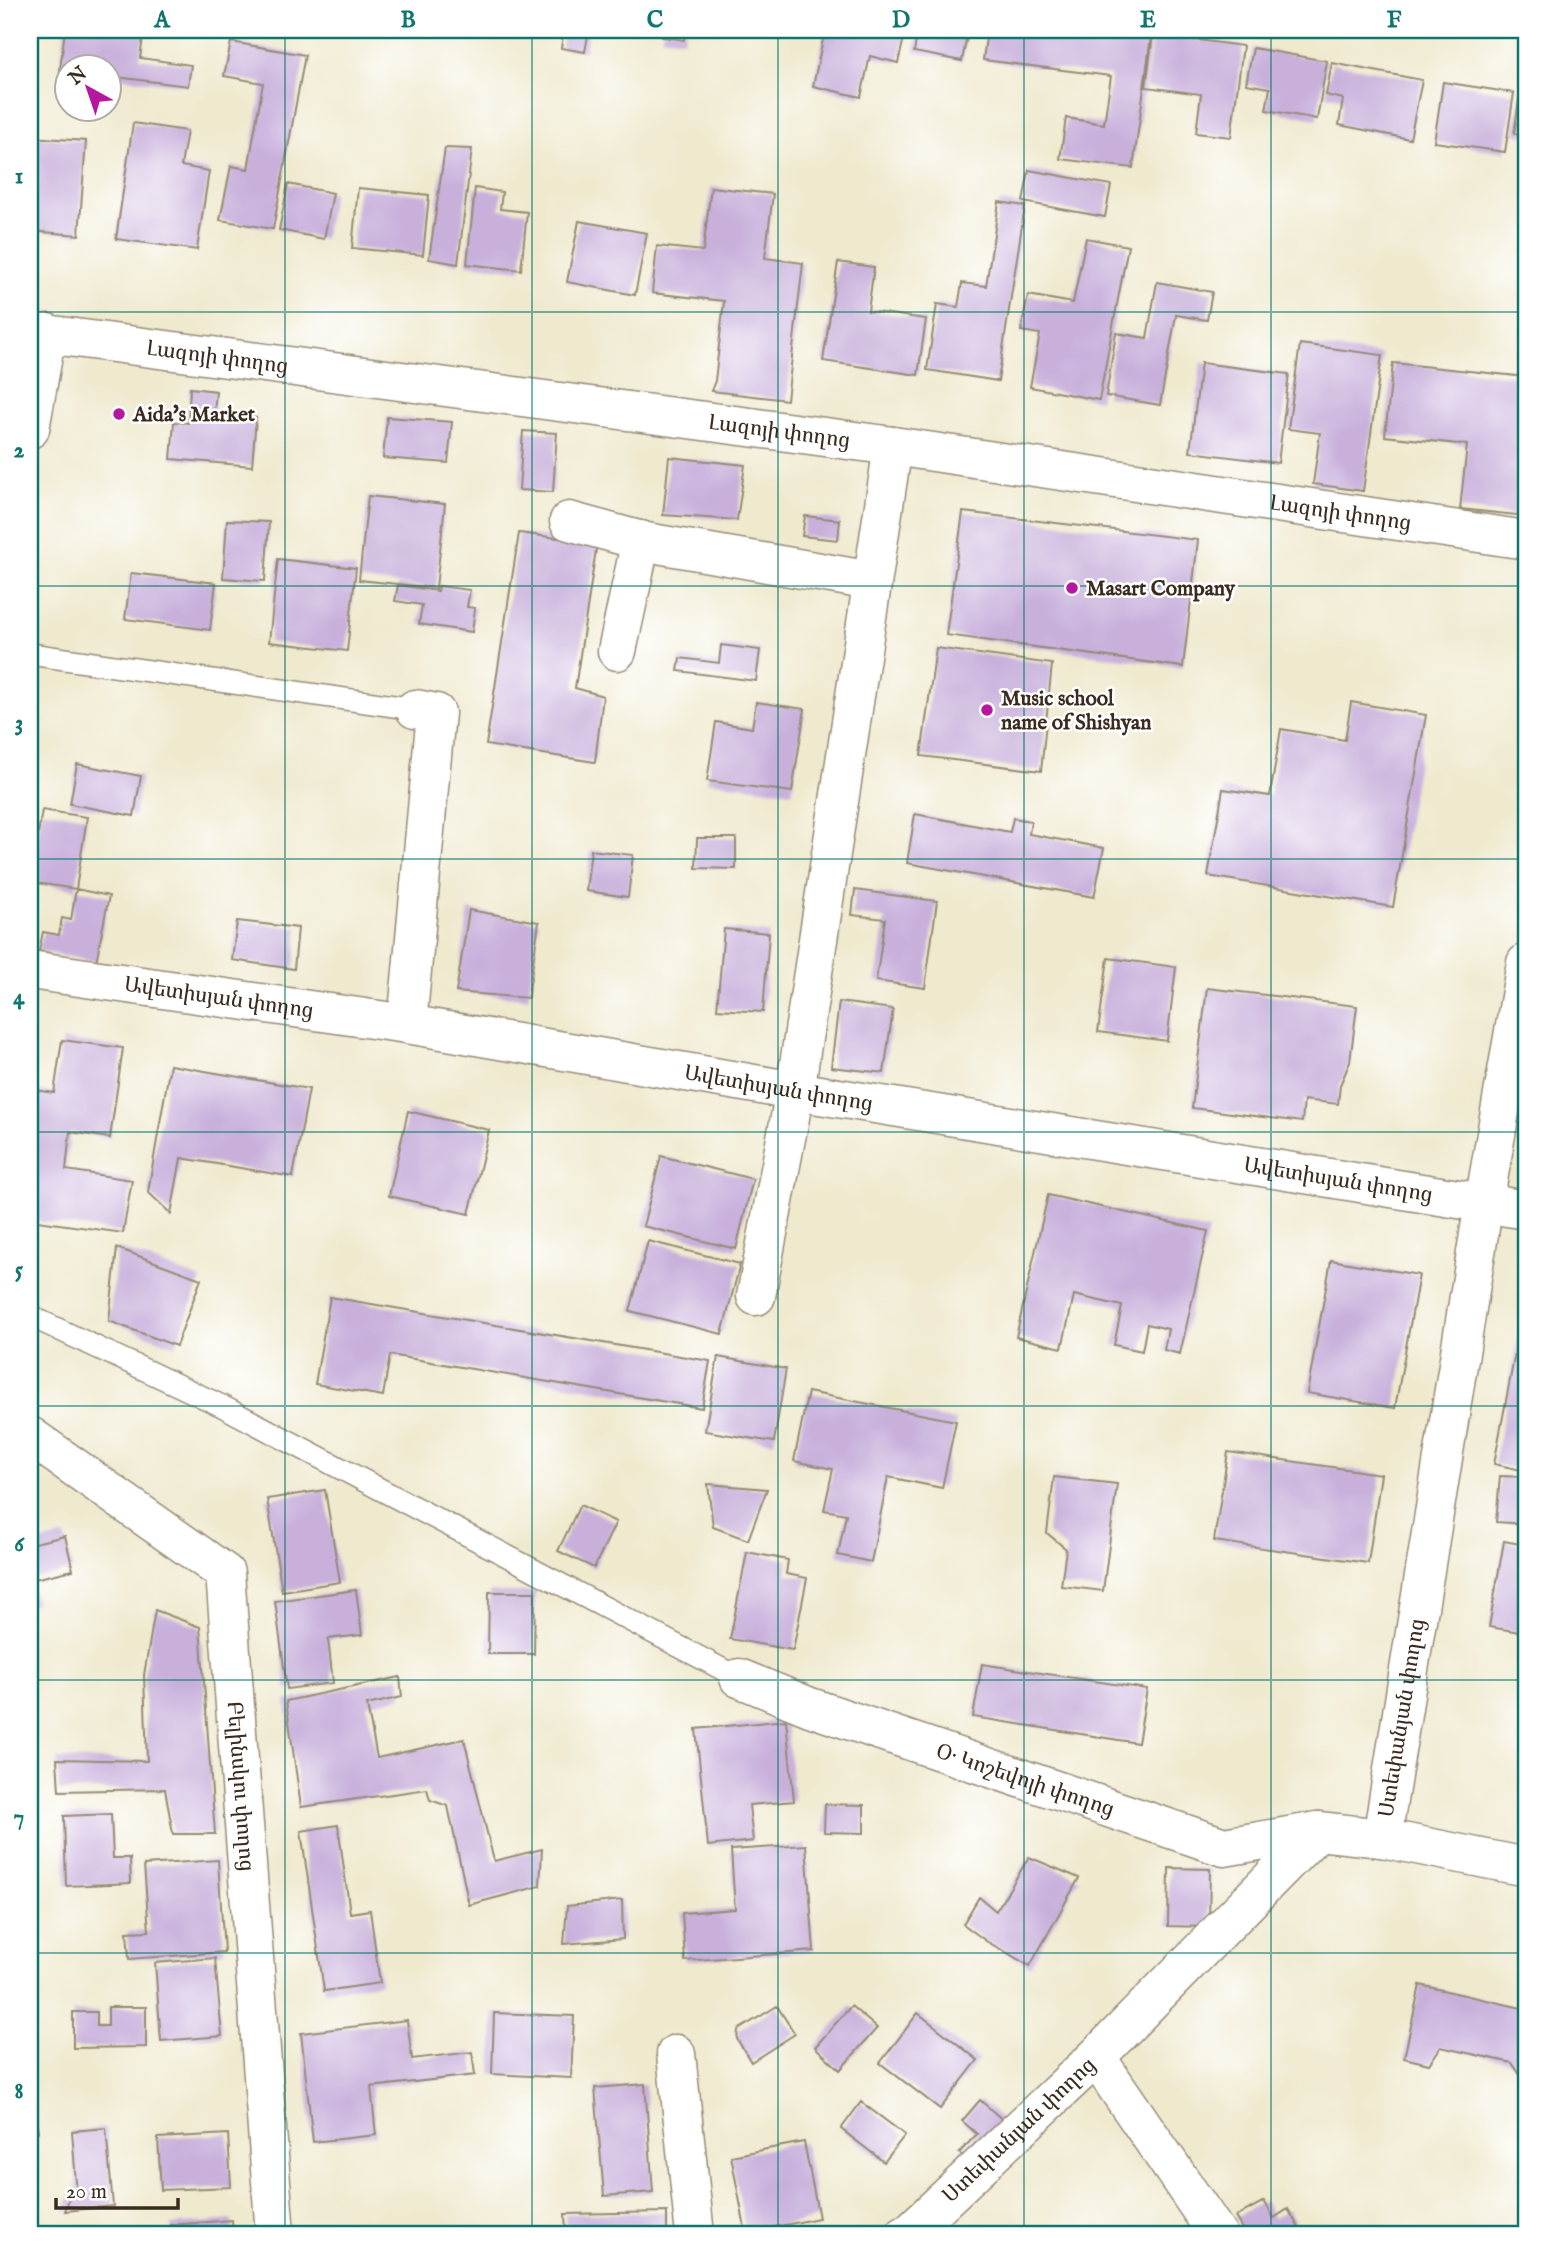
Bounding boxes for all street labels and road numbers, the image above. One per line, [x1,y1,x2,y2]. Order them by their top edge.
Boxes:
street label: Լազոյի փողոց [145,336,290,381]
street label: Լազոյի փողոց [707,410,852,455]
street label: Լազոյի փողոց [1268,490,1413,538]
street label: Ավետիսյան փողոց [122,972,315,1025]
street label: Ավետիսյան փողոց [682,1060,875,1118]
street label: Ավետիսյան փողոց [1242,1152,1434,1210]
street label: Ստեփանյան փողոց [1374,1617,1432,1819]
street label: Բելինսկու փողոց [220,1700,259,1872]
street label: Օ․ Կոշեվոյի փողոց [932,1739,1118,1824]
street label: Ստեփանյան փողոց [937,2052,1102,2209]

